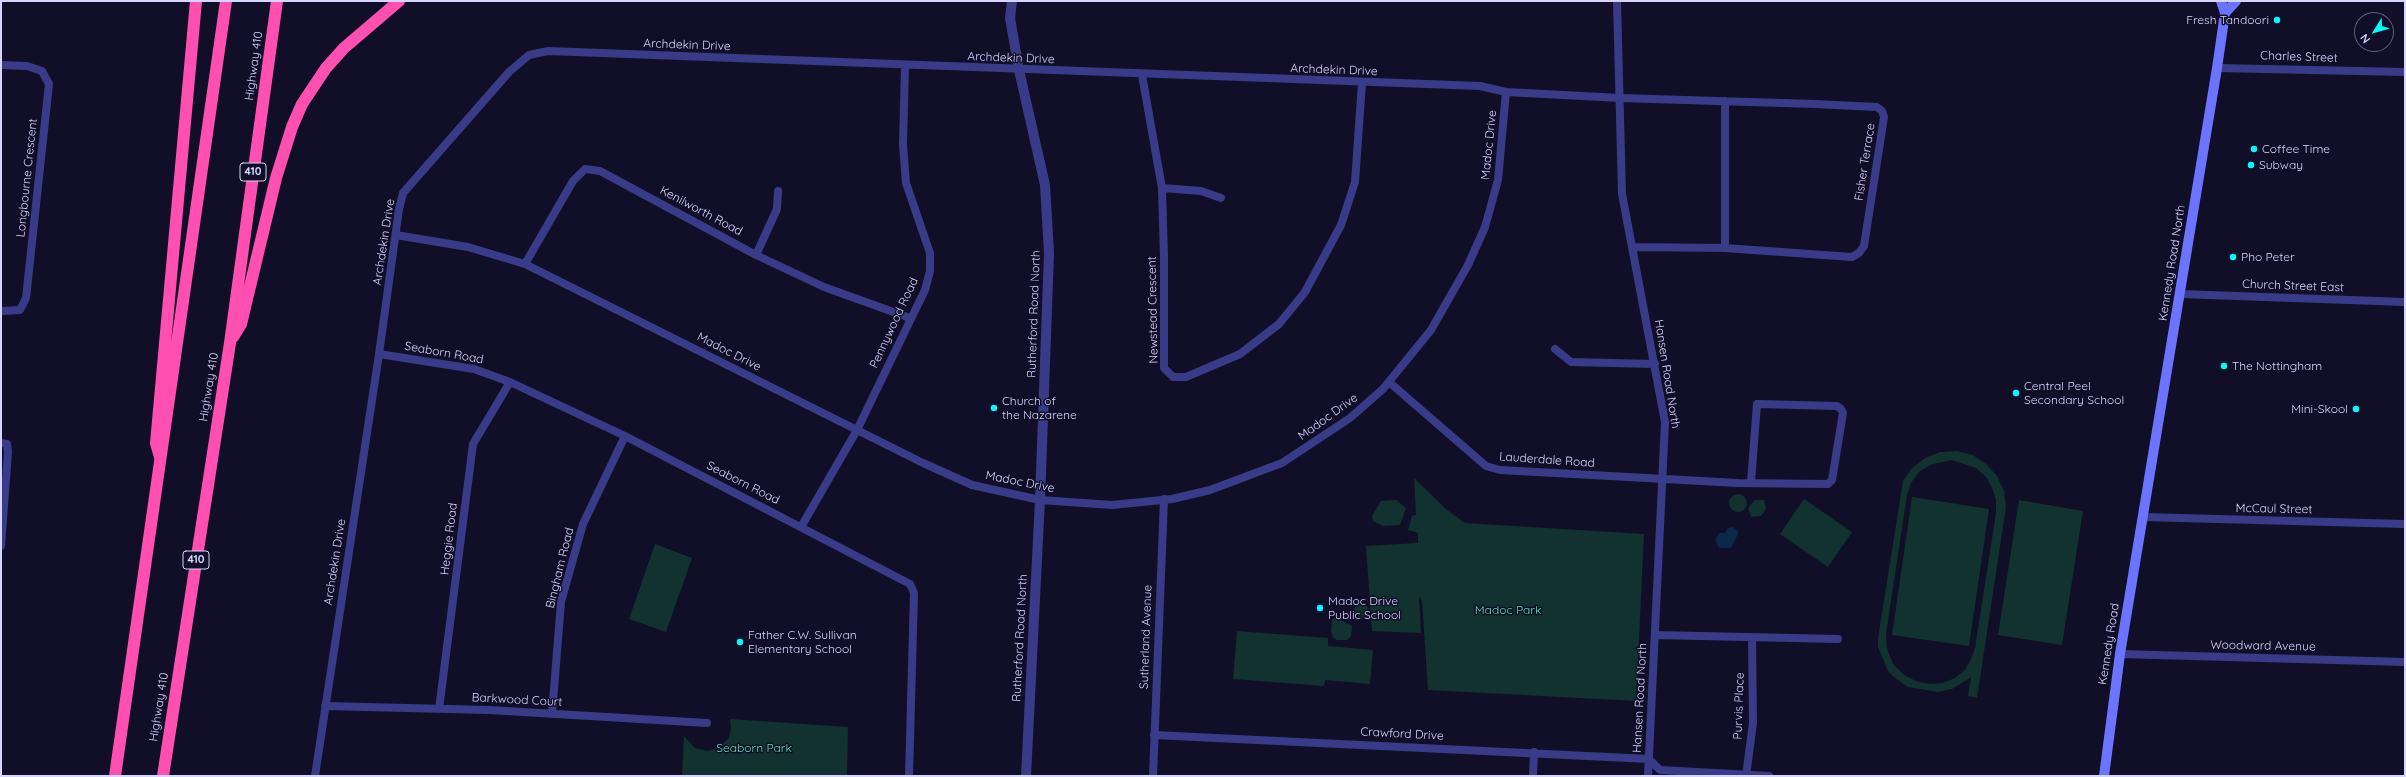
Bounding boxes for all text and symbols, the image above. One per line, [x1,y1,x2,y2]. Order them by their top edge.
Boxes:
north arrow [2354,12,2394,52]
place label: Fresh Tandoori [2186,13,2269,27]
marker: Fresh Tandoori [2272,15,2282,25]
street label: Highway 410 [242,30,266,102]
text: N [2357,31,2373,46]
street label: Archdekin Drive [643,36,731,54]
street label: Charles Street [2260,48,2338,66]
street label: Archdekin Drive [967,49,1055,67]
street label: Archdekin Drive [1290,61,1378,79]
street label: Madoc Drive [1478,109,1500,181]
street label: Longbourne Crescent [14,118,40,238]
street label: Fisher Terrace [1852,122,1878,202]
place label: Coffee Time [2262,142,2330,156]
marker: Coffee Time [2249,144,2259,154]
place label: Subway [2259,158,2303,172]
marker: Subway [2246,160,2256,170]
road number: 410 [240,163,266,181]
street label: Kenilworth Road [657,183,745,239]
street label: Archdekin Drive [370,198,398,286]
street label: Kennedy Road North [2156,204,2188,322]
street label: Rutherford Road North [1025,250,1043,378]
place label: Pho Peter [2241,250,2295,264]
marker: Pho Peter [2228,252,2238,262]
street label: Newstead Crescent [1145,256,1161,364]
street label: Pennywood Road [867,275,921,371]
street label: Church Street East [2242,277,2344,295]
street label: Hansen Road North [1651,319,1683,429]
street label: Madoc Drive [695,330,763,374]
street label: Seaborn Road [403,339,485,367]
street label: Highway 410 [196,351,222,423]
place label: The Nottingham [2232,359,2322,373]
marker: The Nottingham [2219,361,2229,371]
place label: Central Peel Secondary School [2024,379,2124,407]
marker: Central Peel Secondary School [2011,388,2021,398]
street label: Madoc Drive [1295,391,1361,443]
place label: Church of the Nazarene [1002,394,1077,422]
place label: Mini-Skool [2291,402,2348,416]
marker: Church of the Nazarene [989,403,999,413]
marker: Mini-Skool [2351,404,2361,414]
street label: Lauderdale Road [1499,449,1595,471]
street label: Seaborn Road [704,458,782,508]
street label: Madoc Drive [984,468,1056,496]
street label: McCaul Street [2235,501,2313,517]
street label: Heggie Road [437,502,461,576]
street label: Archdekin Drive [321,518,349,606]
street label: Bingham Road [543,526,577,610]
road number: 410 [183,551,209,569]
street label: Rutherford Road North [1009,574,1031,702]
street label: Sutherland Avenue [1137,585,1155,689]
place label: Madoc Drive Public School [1328,594,1401,622]
street label: Kennedy Road [2095,602,2123,686]
marker: Madoc Drive Public School [1315,603,1325,613]
park label: Madoc Park [1475,603,1541,617]
place label: Father C.W. Sullivan Elementary School [748,628,857,656]
marker: Father C.W. Sullivan Elementary School [735,637,745,647]
street label: Woodward Avenue [2210,638,2316,654]
street label: Hansen Road North [1630,643,1650,753]
street label: Highway 410 [146,671,172,743]
street label: Purvis Place [1731,672,1747,740]
street label: Barkwood Court [471,690,563,710]
street label: Crawford Drive [1360,725,1444,743]
park label: Seaborn Park [716,741,792,755]

